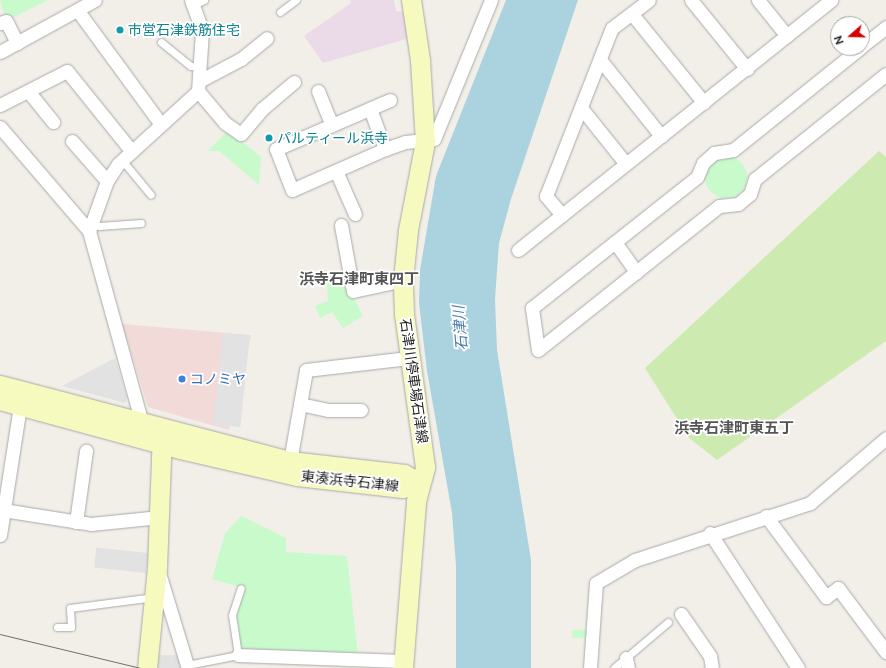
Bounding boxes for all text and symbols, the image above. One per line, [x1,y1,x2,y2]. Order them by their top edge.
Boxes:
north arrow [830,16,870,56]
place label: 市営石津鉄筋住宅 [128,22,240,38]
marker: 市営石津鉄筋住宅 [115,25,125,35]
text: N [832,34,847,46]
place label: パルティール浜寺 [277,130,389,146]
marker: パルティール浜寺 [264,133,274,143]
district label: 浜寺石津町東四丁 [299,271,419,289]
water label: 石津川 [450,305,472,351]
street label: 石津川停車場石津線 [397,317,431,445]
place label: コノミヤ [190,371,246,387]
marker: コノミヤ [177,374,187,384]
district label: 浜寺石津町東五丁 [674,420,794,438]
street label: 東湊浜寺石津線 [300,468,400,494]

